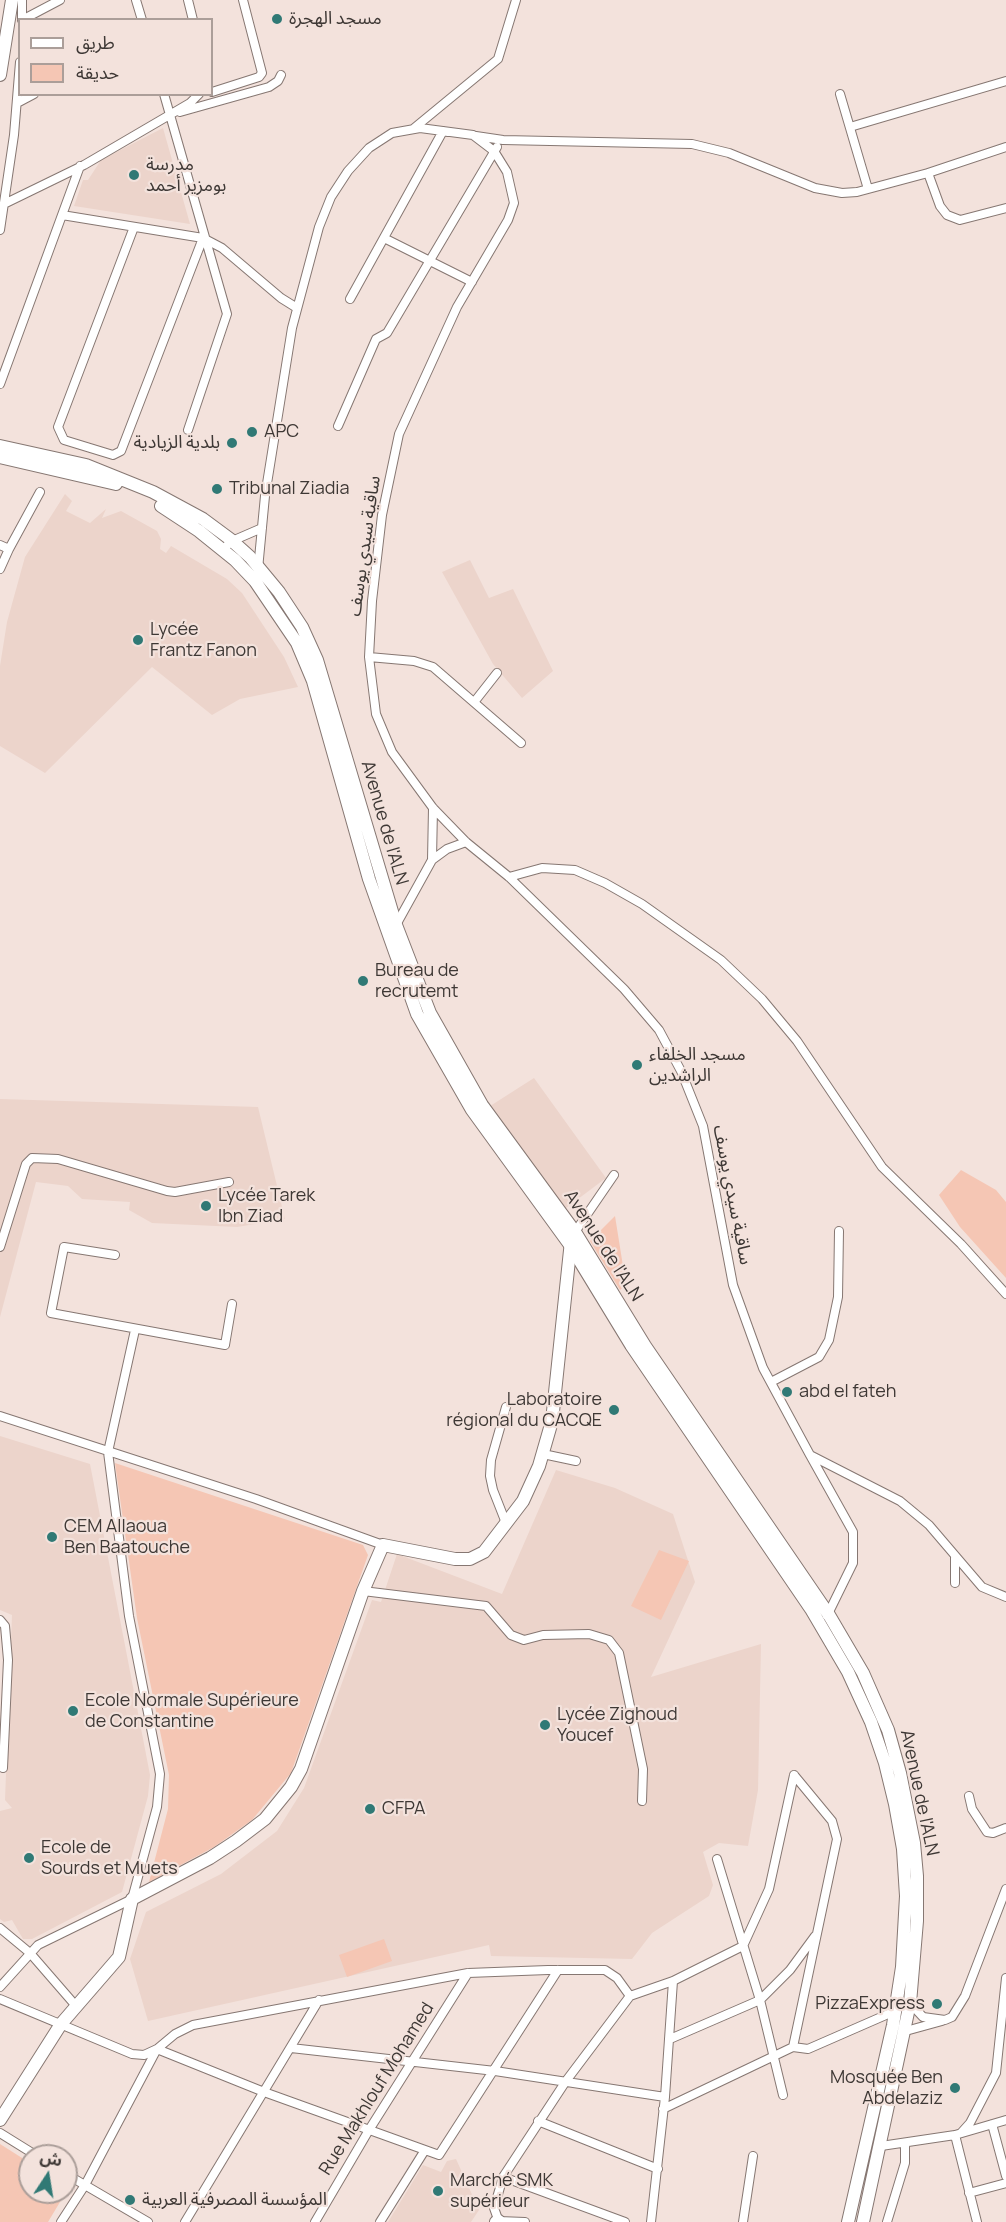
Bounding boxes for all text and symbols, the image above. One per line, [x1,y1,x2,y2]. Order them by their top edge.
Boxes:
place label: مسجد الهجرة [289,8,382,30]
marker: مسجد الهجرة [270,12,284,26]
legend [18,18,213,96]
text: طريق [76,30,115,54]
text: حديقة [76,60,119,84]
place label: مدرسة بومزير أحمد [146,154,226,196]
marker: مدرسة بومزير أحمد [127,168,141,182]
place label: APC [264,421,299,443]
marker: APC [245,425,259,439]
place label: بلدية الزيادية [134,432,220,454]
marker: بلدية الزيادية [225,436,239,450]
street label: ساقية سيدي يوسف [344,474,386,618]
place label: Tribunal Ziadia [229,478,349,500]
marker: Tribunal Ziadia [210,482,224,496]
place label: Lycée Frantz Fanon [150,619,257,662]
marker: Lycée Frantz Fanon [131,633,145,647]
street label: Avenue de l'ALN [356,758,412,888]
place label: Bureau de recrutemt [375,960,459,1002]
marker: Bureau de recrutemt [356,974,370,988]
place label: مسجد الخلفاء الراشدين [649,1044,746,1086]
marker: مسجد الخلفاء الراشدين [630,1058,644,1072]
street label: ساقية سيدي يوسف [708,1123,756,1267]
place label: Lycée Tarek Ibn Ziad [218,1185,315,1228]
street label: Avenue de l'ALN [559,1186,647,1306]
marker: Lycée Tarek Ibn Ziad [199,1199,213,1213]
place label: abd el fateh [799,1381,896,1403]
marker: abd el fateh [780,1385,794,1399]
place label: Laboratoire régional du CACQE [446,1389,602,1432]
marker: Laboratoire régional du CACQE [607,1403,621,1417]
place label: CEM Allaoua Ben Baatouche [64,1516,190,1558]
marker: CEM Allaoua Ben Baatouche [45,1530,59,1544]
place label: Ecole Normale Supérieure de Constantine [85,1690,299,1732]
marker: Ecole Normale Supérieure de Constantine [66,1704,80,1718]
place label: Lycée Zighoud Youcef [557,1704,678,1746]
marker: Lycée Zighoud Youcef [538,1718,552,1732]
street label: Avenue de l'ALN [895,1728,943,1858]
place label: CFPA [382,1798,425,1820]
marker: CFPA [363,1802,377,1816]
place label: Ecole de Sourds et Muets [41,1837,178,1880]
marker: Ecole de Sourds et Muets [22,1851,36,1865]
place label: PizzaExpress [815,1993,925,2015]
marker: PizzaExpress [930,1997,944,2011]
street label: Rue Makhlouf Mohamed [315,1999,439,2179]
place label: Mosquée Ben Abdelaziz [830,2067,943,2110]
marker: Mosquée Ben Abdelaziz [948,2081,962,2095]
north arrow [18,2144,78,2204]
text: ش [38,2145,64,2171]
place label: Marché SMK supérieur [450,2170,553,2212]
marker: Marché SMK supérieur [431,2184,445,2198]
place label: المؤسسة المصرفية العربية [142,2189,327,2211]
marker: المؤسسة المصرفية العربية [123,2193,137,2207]

